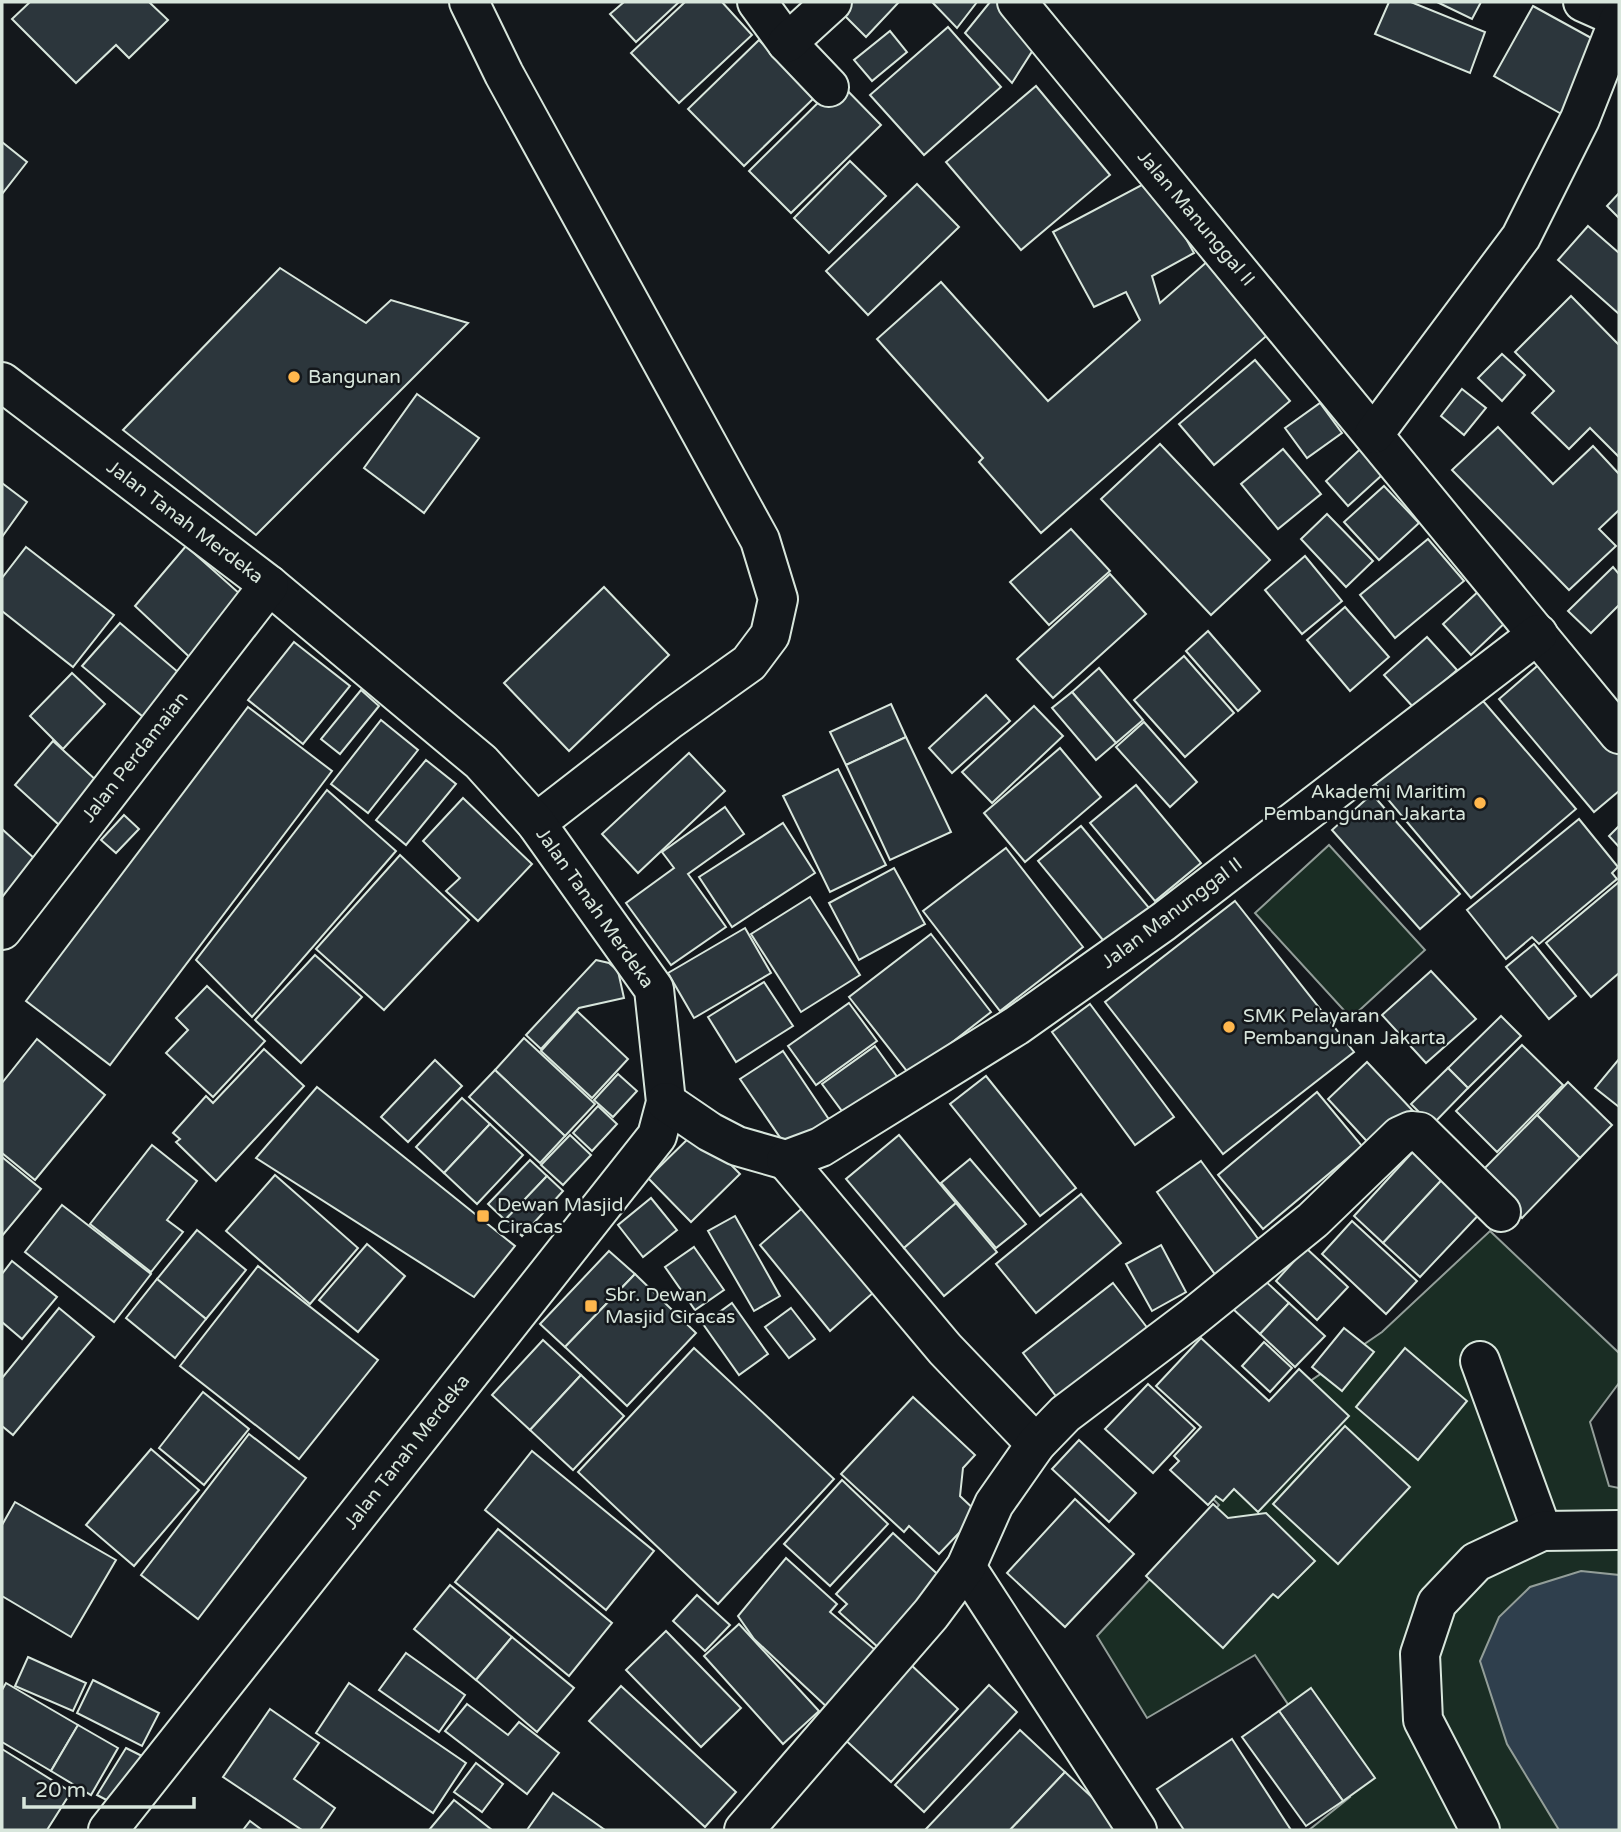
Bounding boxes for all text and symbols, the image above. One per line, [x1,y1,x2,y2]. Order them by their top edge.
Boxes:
street label: Jalan Manunggal II [1133,146,1259,290]
place label: Bangunan [308,366,401,388]
marker: Bangunan [286,369,302,385]
street label: Jalan Tanah Merdeka [102,456,268,588]
street label: Jalan Perdamaian [77,687,193,827]
place label: Akademi Maritim Pembangunan Jakarta [1263,781,1466,825]
marker: Akademi Maritim Pembangunan Jakarta [1472,795,1488,811]
street label: Jalan Tanah Merdeka [531,824,659,992]
street label: Jalan Manunggal II [1097,853,1247,973]
place label: SMK Pelayaran Pembangunan Jakarta [1243,1005,1446,1049]
marker: SMK Pelayaran Pembangunan Jakarta [1221,1019,1237,1035]
place label: Dewan Masjid Ciracas [497,1194,623,1238]
marker: Dewan Masjid Ciracas [475,1208,491,1224]
place label: Sbr. Dewan Masjid Ciracas [605,1284,735,1328]
marker: Sbr. Dewan Masjid Ciracas [583,1298,599,1314]
street label: Jalan Tanah Merdeka [340,1370,474,1534]
scale bar [24,1766,194,1810]
text: 20 m [35,1778,86,1803]

